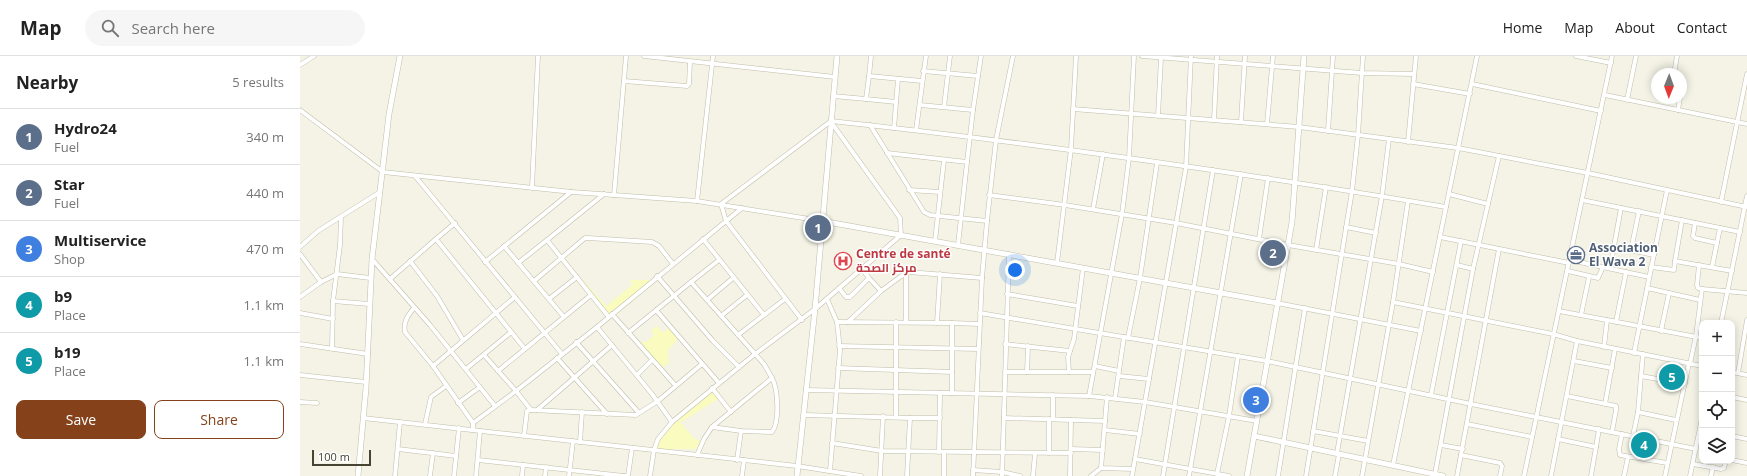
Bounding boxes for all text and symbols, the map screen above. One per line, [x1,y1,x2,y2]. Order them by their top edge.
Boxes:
search box [85,10,365,46]
text: Map [20,15,61,41]
icon: search [99,17,121,39]
text: Search here [131,18,215,38]
text: Home [1503,18,1542,37]
text: Map [1564,18,1593,37]
text: About [1615,18,1655,37]
text: Contact [1677,18,1727,37]
north arrow [1651,68,1687,104]
text: Nearby [16,71,78,94]
text: 5 results [232,73,284,91]
text: Hydro24 [54,118,117,138]
text: 1 [25,128,33,146]
text: 340 m [246,128,284,146]
text: Fuel [54,138,79,156]
text: Star [54,174,85,194]
text: 2 [25,184,33,202]
text: 440 m [246,184,284,202]
text: Fuel [54,194,79,212]
pin: 1 [805,213,831,243]
text: Multiservice [54,230,146,250]
pin: 2 [1260,238,1286,268]
place label: Association El Wava 2 [1589,239,1658,270]
text: 3 [25,240,33,258]
text: 470 m [246,240,284,258]
place label: Centre de santé مركز الصحة [856,245,951,276]
office icon: Association El Wava 2 [1566,245,1586,265]
text: Shop [54,250,85,268]
hospital icon: Centre de santé مركز الصحة [833,251,853,271]
your location [1005,260,1025,280]
text: b9 [54,286,72,306]
text: 4 [25,296,33,314]
text: 1.1 km [243,296,284,314]
text: Place [54,306,86,324]
map controls [1699,320,1735,464]
button: + [1699,320,1735,356]
text: b19 [54,342,81,362]
text: 5 [25,352,33,370]
text: 1.1 km [243,352,284,370]
button: − [1699,356,1735,392]
text: Place [54,362,86,380]
pin: 5 [1659,362,1685,392]
pin: 3 [1243,385,1269,415]
button: locate [1699,392,1735,428]
button: Save [16,400,146,439]
button: Share [154,400,284,439]
button: layers [1699,428,1735,464]
pin: 4 [1631,430,1657,460]
scale bar [312,448,371,467]
text: 100 m [318,449,350,464]

